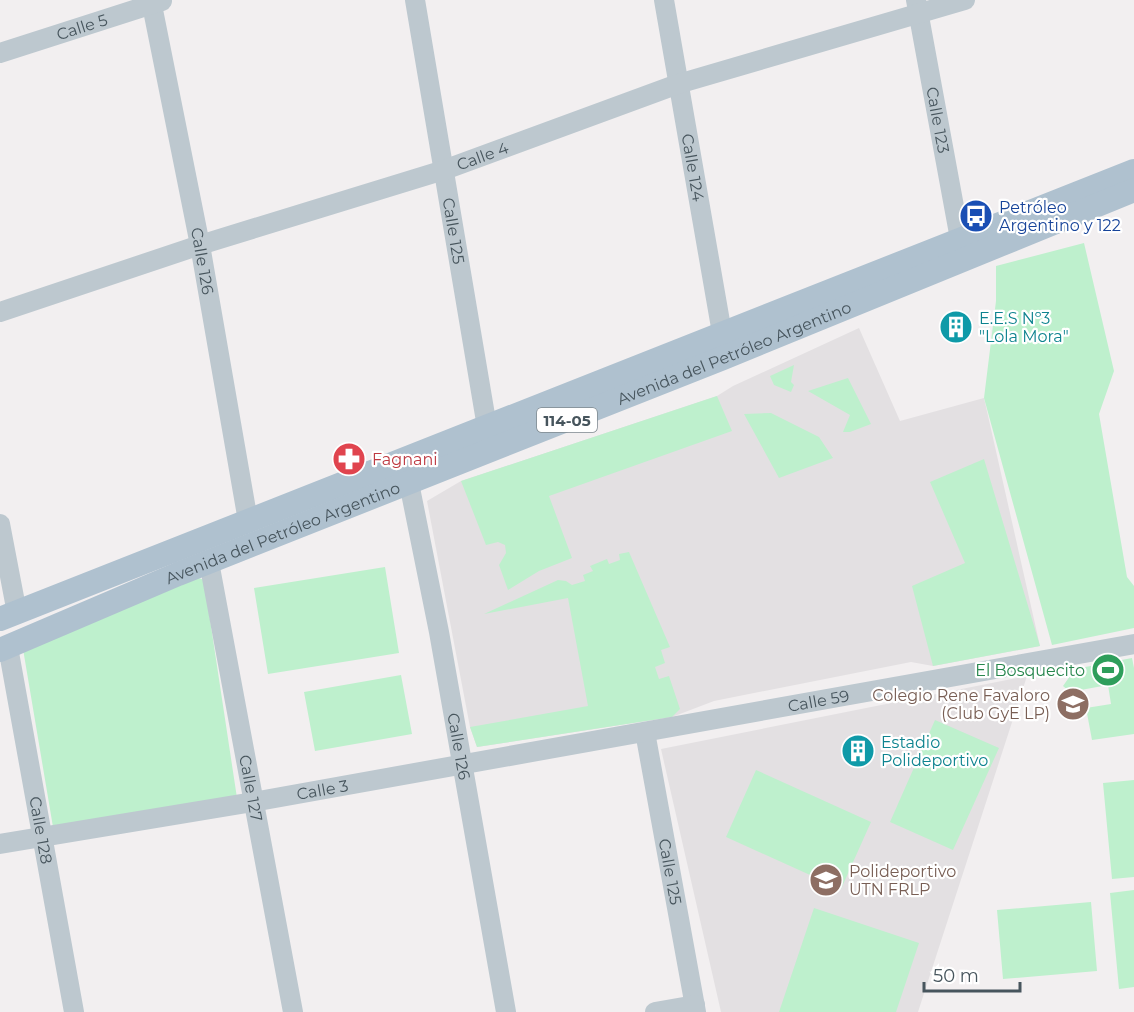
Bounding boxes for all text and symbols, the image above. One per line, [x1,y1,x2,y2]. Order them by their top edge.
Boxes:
street label: Calle 5 [54,10,110,44]
street label: Calle 123 [923,85,954,155]
street label: Calle 124 [678,132,708,203]
street label: Calle 4 [454,138,511,174]
street label: Calle 125 [439,196,469,265]
bus stop icon: Petróleo Argentino y 122 [958,198,994,234]
place label: Petróleo Argentino y 122 [999,198,1121,235]
street label: Calle 126 [187,226,218,296]
street label: Avenida del Petróleo Argentino [614,297,854,409]
building icon: E.E.S Nº3 "Lola Mora" [938,309,974,345]
place label: E.E.S Nº3 "Lola Mora" [979,309,1069,346]
road number: 114-05 [537,408,597,432]
pharmacy icon: Fagnani [331,441,367,477]
place label: Fagnani [372,450,438,469]
street label: Avenida del Petróleo Argentino [162,478,403,588]
sports icon: El Bosquecito [1090,652,1126,688]
place label: El Bosquecito [975,661,1085,680]
street label: Calle 59 [786,686,851,715]
place label: Colegio Rene Favaloro (Club GyE LP) [872,686,1050,723]
school or university icon: Colegio Rene Favaloro (Club GyE LP) [1055,686,1091,722]
street label: Calle 126 [444,711,474,782]
building icon: Estadio Polideportivo [840,733,876,769]
place label: Estadio Polideportivo [881,733,988,770]
street label: Calle 127 [236,753,267,823]
street label: Calle 3 [295,776,350,804]
street label: Calle 128 [26,795,57,865]
street label: Calle 125 [655,837,686,906]
school or university icon: Polideportivo UTN FRLP [808,862,844,898]
place label: Polideportivo UTN FRLP [849,862,956,899]
scale bar [924,955,1020,993]
text: 50 m [933,965,979,987]

